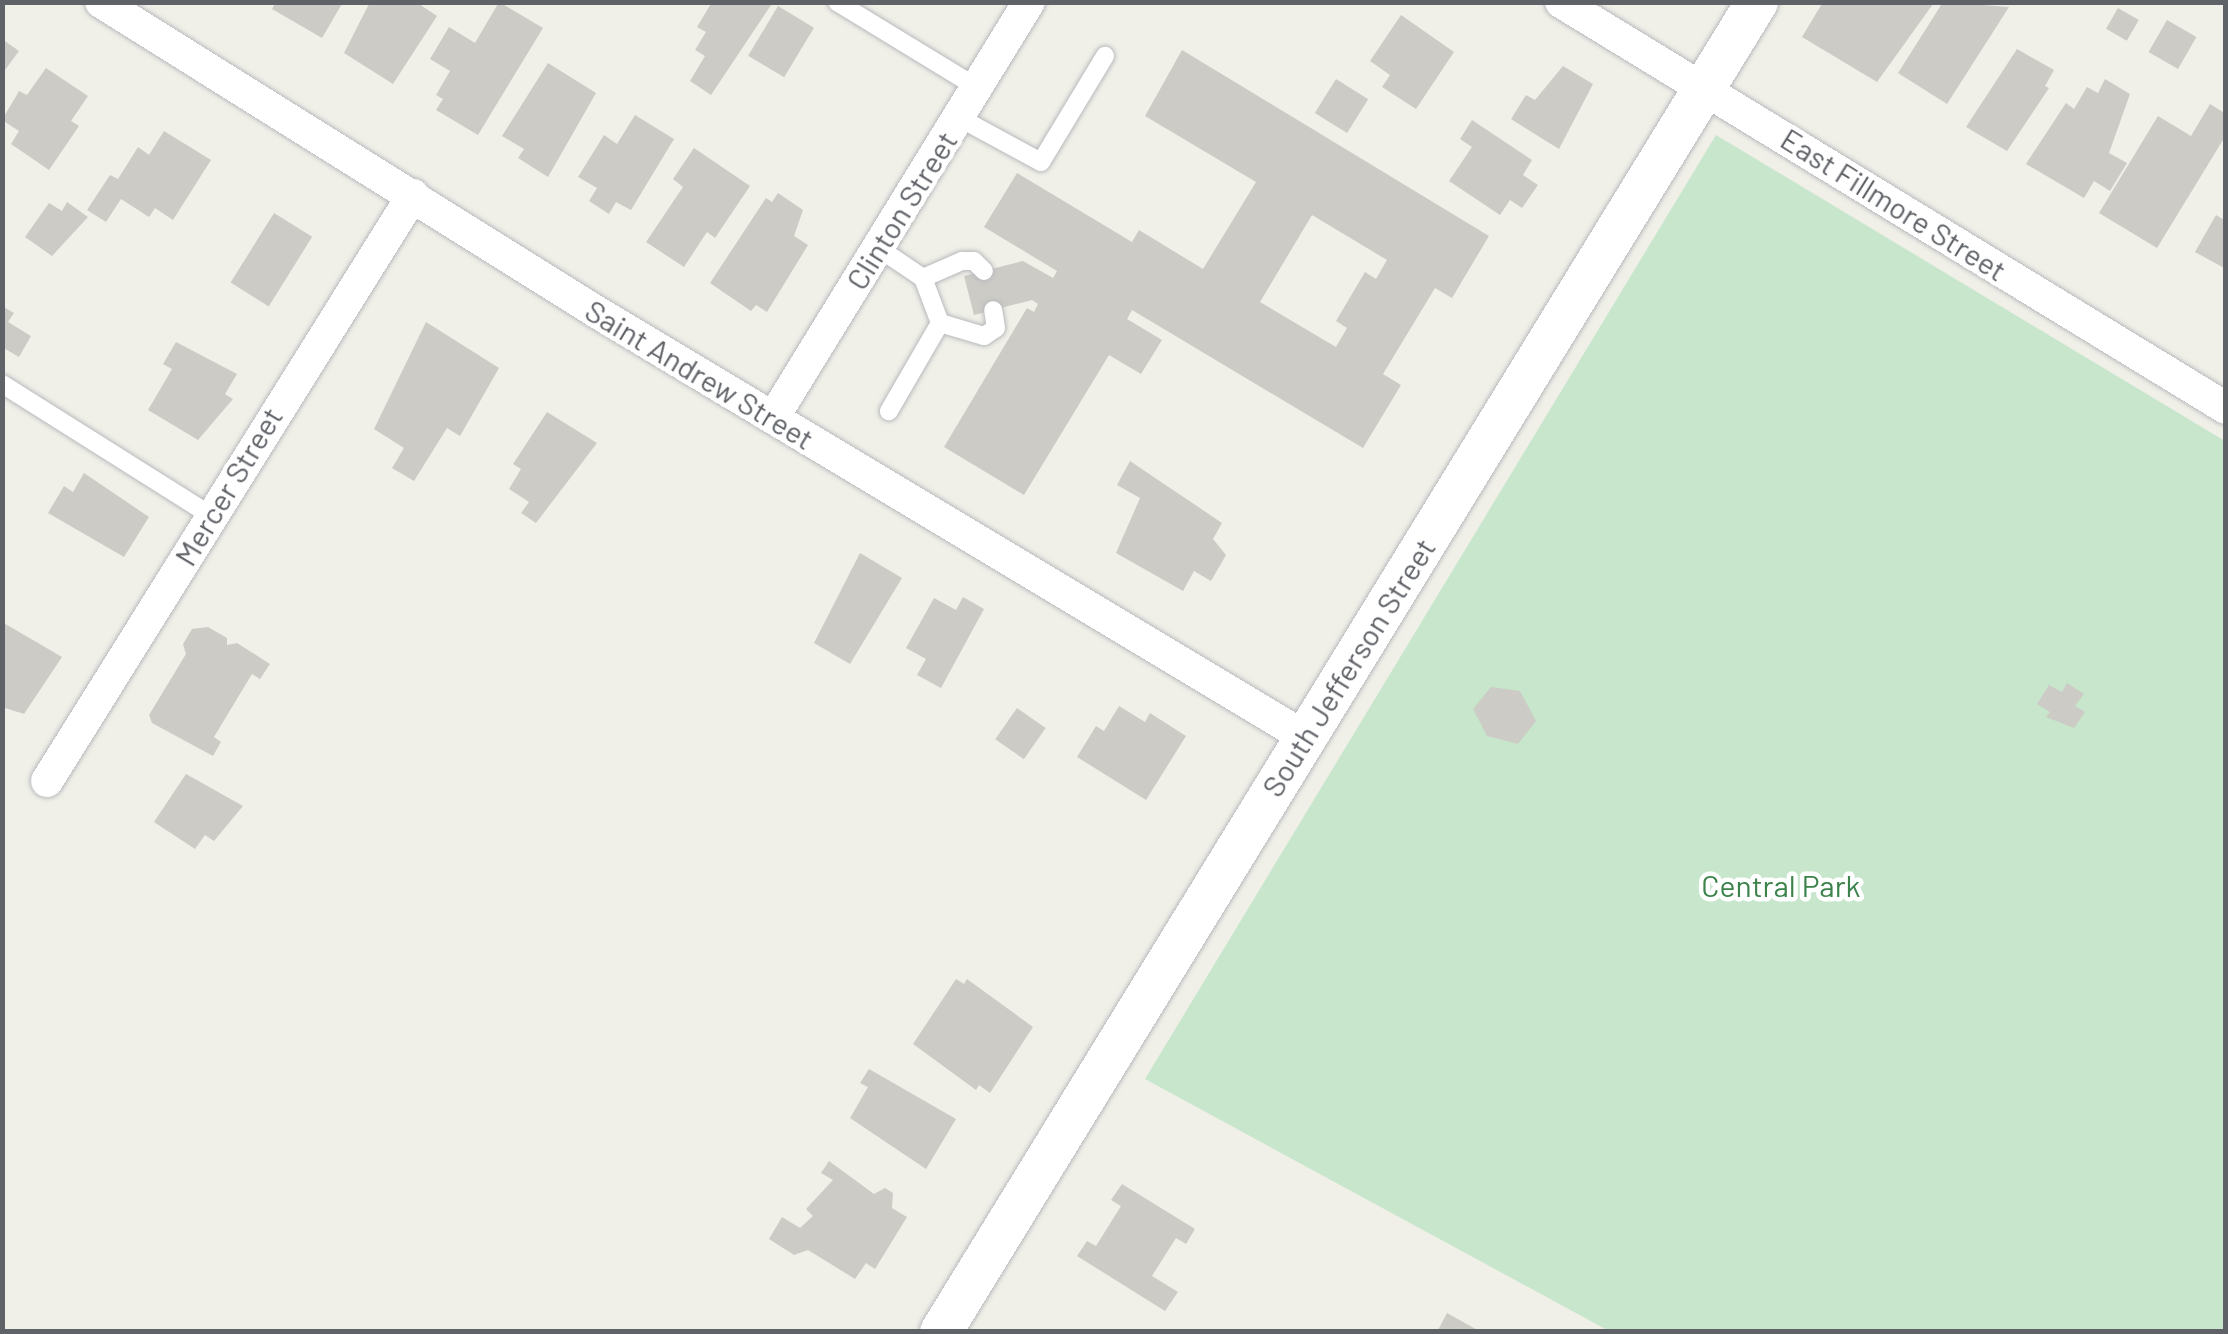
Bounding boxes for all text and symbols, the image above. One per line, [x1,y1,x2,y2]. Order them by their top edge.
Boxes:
street label: East Fillmore Street [1775,120,2013,288]
street label: Clinton Street [838,124,964,296]
street label: Saint Andrew Street [579,292,821,456]
street label: Mercer Street [167,400,289,572]
street label: South Jefferson Street [1254,531,1442,803]
park label: Central Park [1701,867,1861,903]

